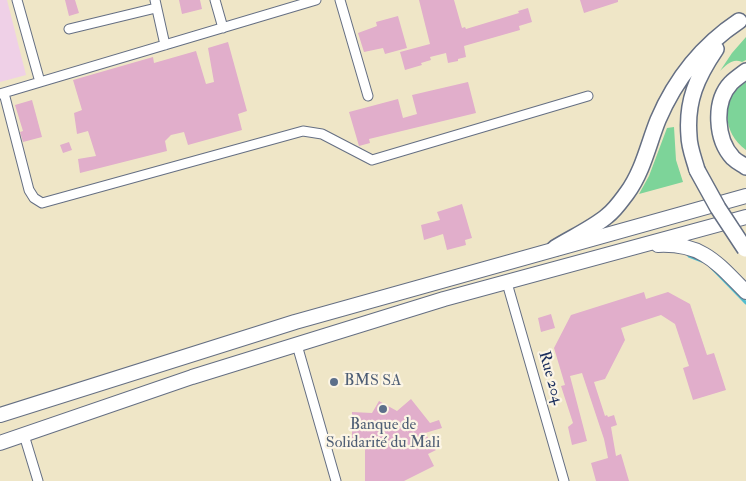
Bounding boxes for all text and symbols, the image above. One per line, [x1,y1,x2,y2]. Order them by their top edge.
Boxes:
street label: Rue 204 [533,349,567,407]
place label: BMS SA [344,372,401,392]
marker: BMS SA [328,376,340,388]
marker: Banque de Solidarité du Mali [377,403,389,415]
place label: Banque de Solidarité du Mali [326,416,440,454]

